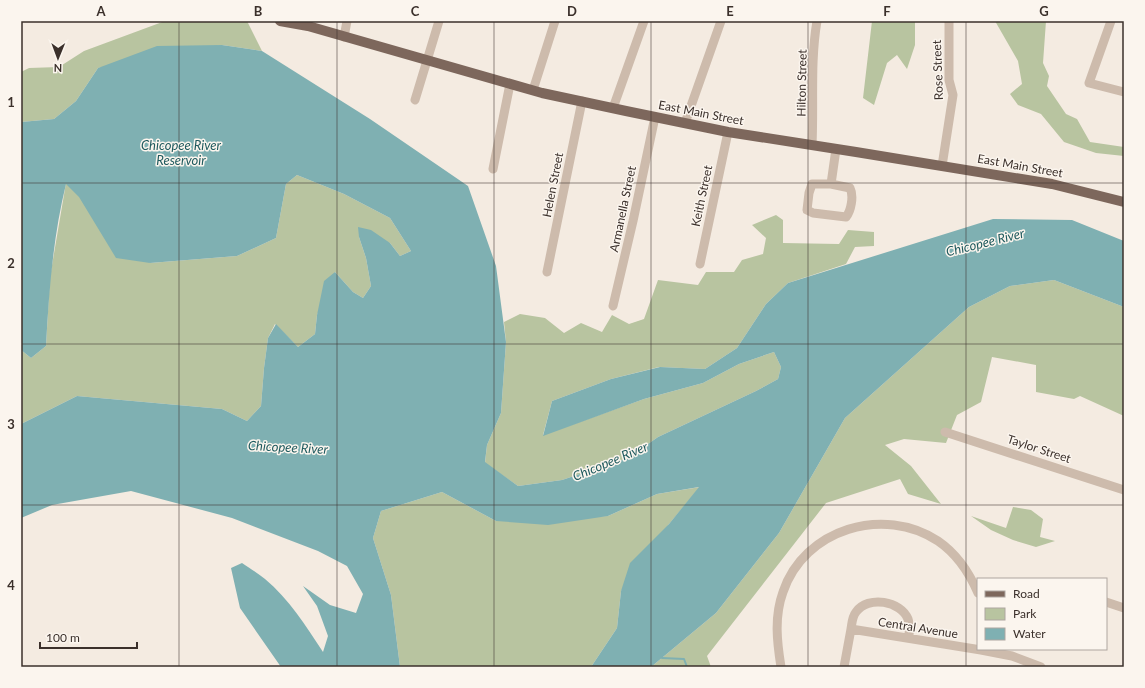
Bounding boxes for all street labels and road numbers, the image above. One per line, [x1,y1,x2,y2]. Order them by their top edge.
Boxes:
street label: Rose Street [929,39,946,100]
street label: Hilton Street [793,49,810,117]
street label: East Main Street [657,97,746,128]
street label: Helen Street [539,150,566,219]
street label: East Main Street [976,151,1065,181]
street label: Keith Street [688,163,715,228]
street label: Armanella Street [606,164,639,253]
street label: Taylor Street [1005,431,1074,466]
street label: Central Avenue [877,614,959,641]

